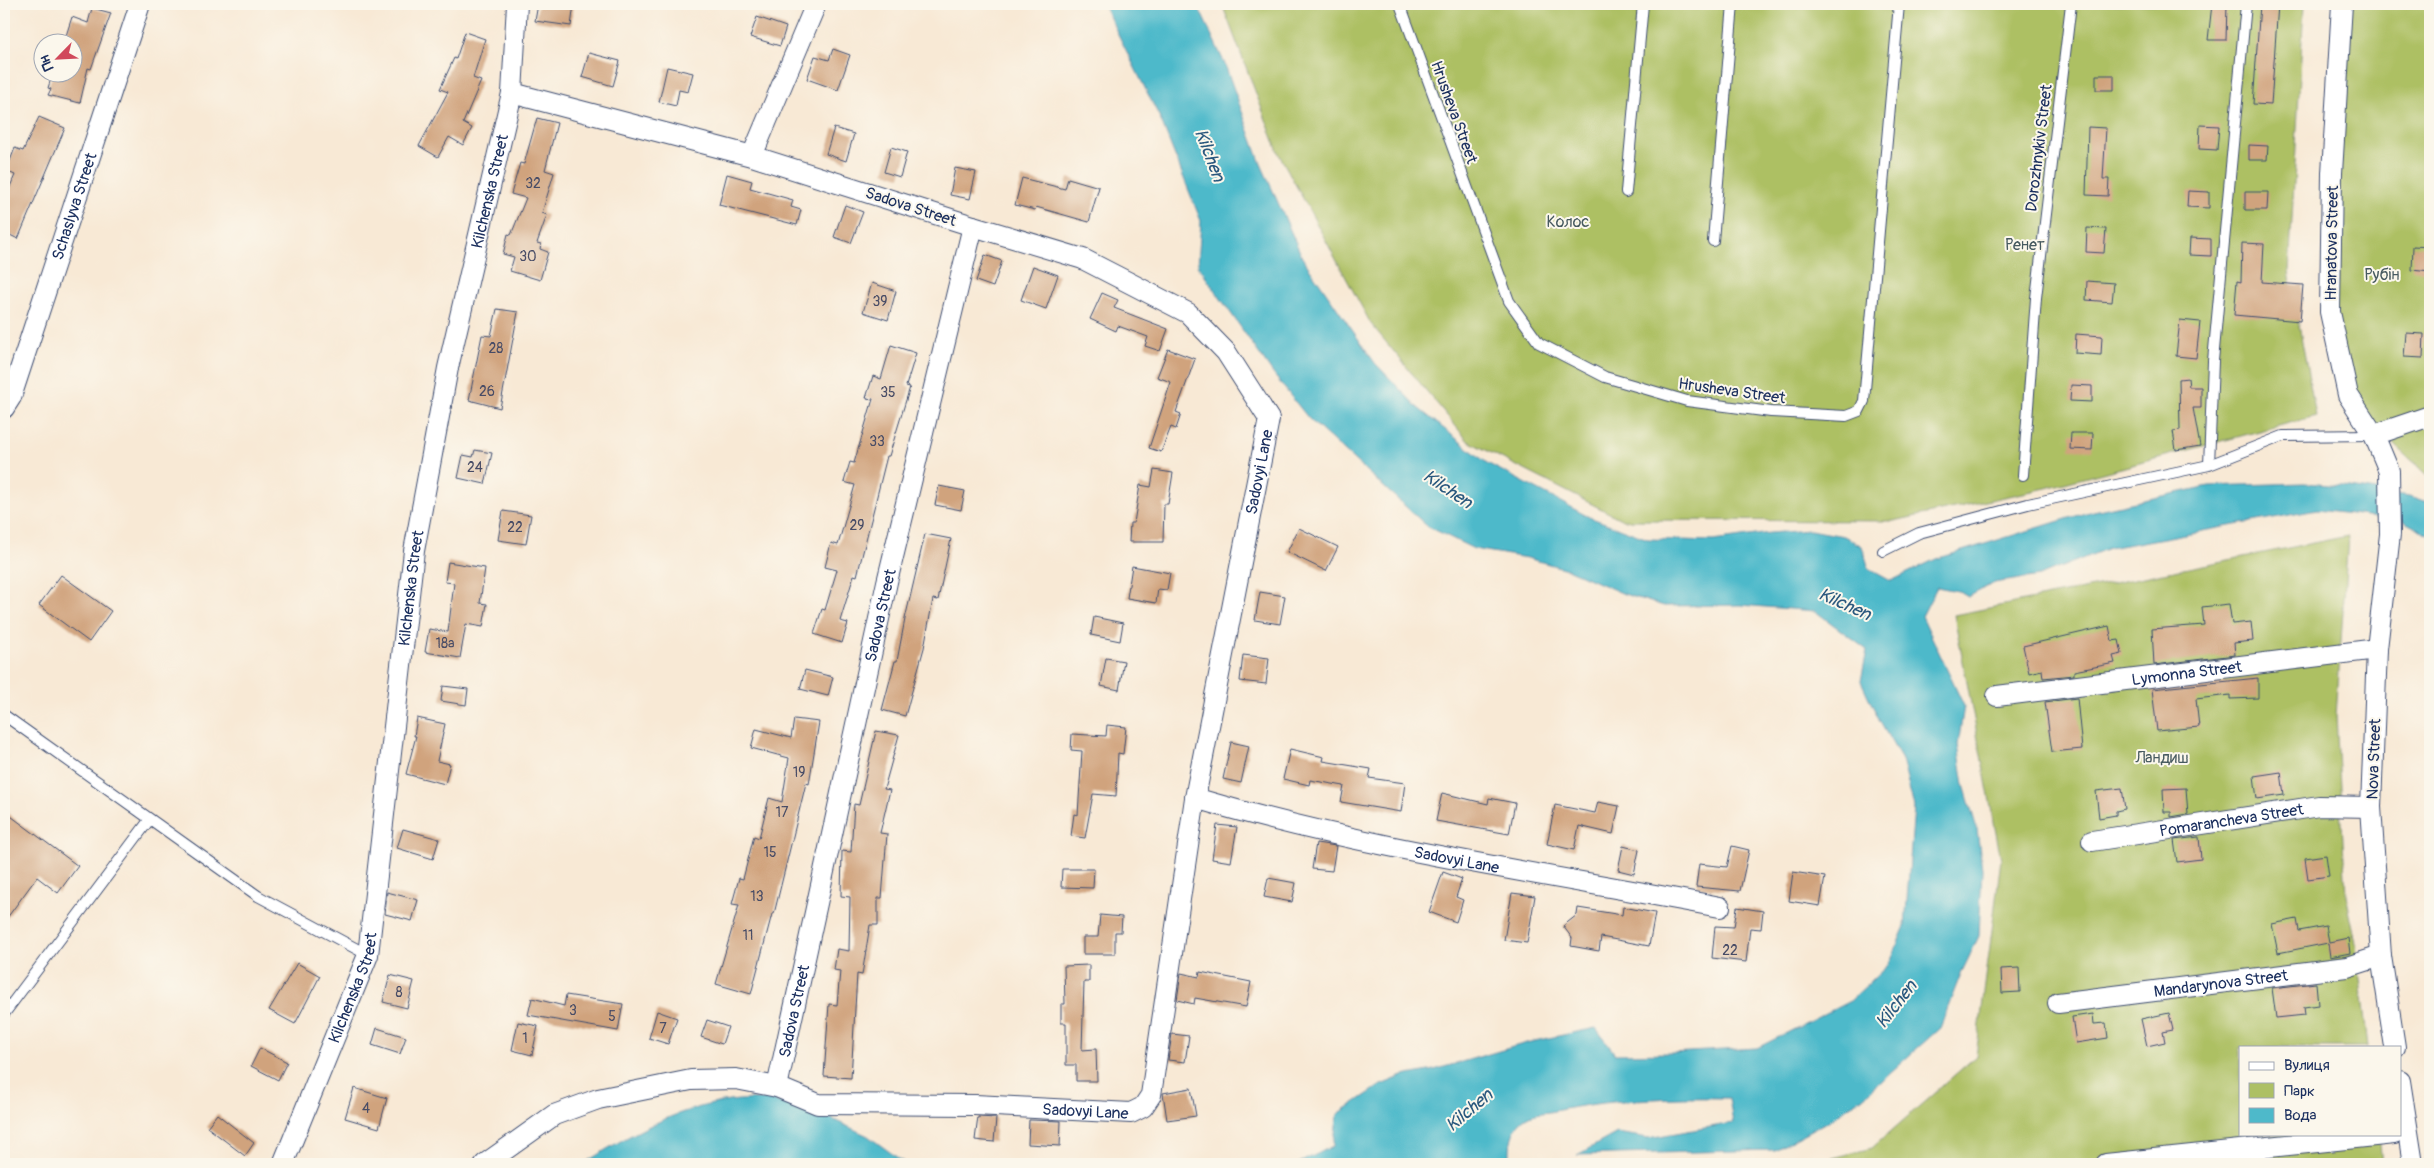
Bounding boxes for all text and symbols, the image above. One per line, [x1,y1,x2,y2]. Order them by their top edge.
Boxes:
north arrow [32,32,82,82]
text: Пн [36,53,57,74]
street label: Hrusheva Street [1426,58,1482,167]
street label: Dorozhnykiv Street [2021,83,2057,213]
water label: Kilchen [1189,126,1230,186]
street label: Kilchenska Street [467,132,513,250]
street label: Schaslyva Street [48,150,102,263]
house number: 32 [525,175,541,192]
street label: Sadova Street [863,183,959,231]
street label: Hranatova Street [2321,185,2343,301]
park label: Колос [1547,212,1589,232]
park label: Ренет [2005,235,2045,255]
house number: 30 [519,248,537,265]
park label: Рубін [2365,265,2399,285]
house number: 39 [872,293,888,310]
house number: 28 [489,340,503,357]
street label: Hrusheva Street [1677,374,1787,408]
house number: 26 [479,383,495,400]
house number: 35 [880,384,896,401]
street label: Sadovyi Lane [1242,428,1278,516]
house number: 33 [869,433,885,450]
house number: 24 [467,459,483,476]
water label: Kilchen [1419,465,1477,515]
house number: 29 [849,517,865,534]
house number: 22 [507,519,523,536]
street label: Kilchenska Street [394,528,429,647]
street label: Sadova Street [861,566,901,664]
water label: Kilchen [1815,583,1875,626]
house number: 18а [435,635,455,652]
street label: Lymonna Street [2130,657,2244,690]
street label: Nova Street [2363,718,2385,800]
park label: Ландиш [2134,748,2189,768]
house number: 19 [793,764,805,781]
street label: Pomarancheva Street [2158,799,2305,841]
house number: 17 [776,804,789,821]
street label: Sadovyi Lane [1412,842,1501,878]
house number: 15 [763,844,777,861]
house number: 13 [750,888,764,905]
house number: 11 [743,927,753,944]
street label: Kilchenska Street [324,931,382,1046]
house number: 22 [1722,942,1738,959]
street label: Sadova Street [775,962,814,1059]
street label: Mandarynova Street [2153,965,2290,1002]
water label: Kilchen [1871,975,1923,1033]
house number: 8 [395,984,403,1001]
house number: 3 [569,1002,577,1019]
house number: 5 [608,1008,616,1025]
house number: 7 [659,1020,667,1037]
house number: 1 [522,1030,528,1047]
legend [2239,1046,2402,1136]
text: Вулиця [2284,1056,2330,1075]
text: Парк [2284,1082,2315,1101]
water label: Kilchen [1441,1083,1498,1137]
street label: Sadovyi Lane [1042,1099,1129,1124]
house number: 4 [362,1100,370,1117]
text: Вода [2284,1106,2317,1125]

